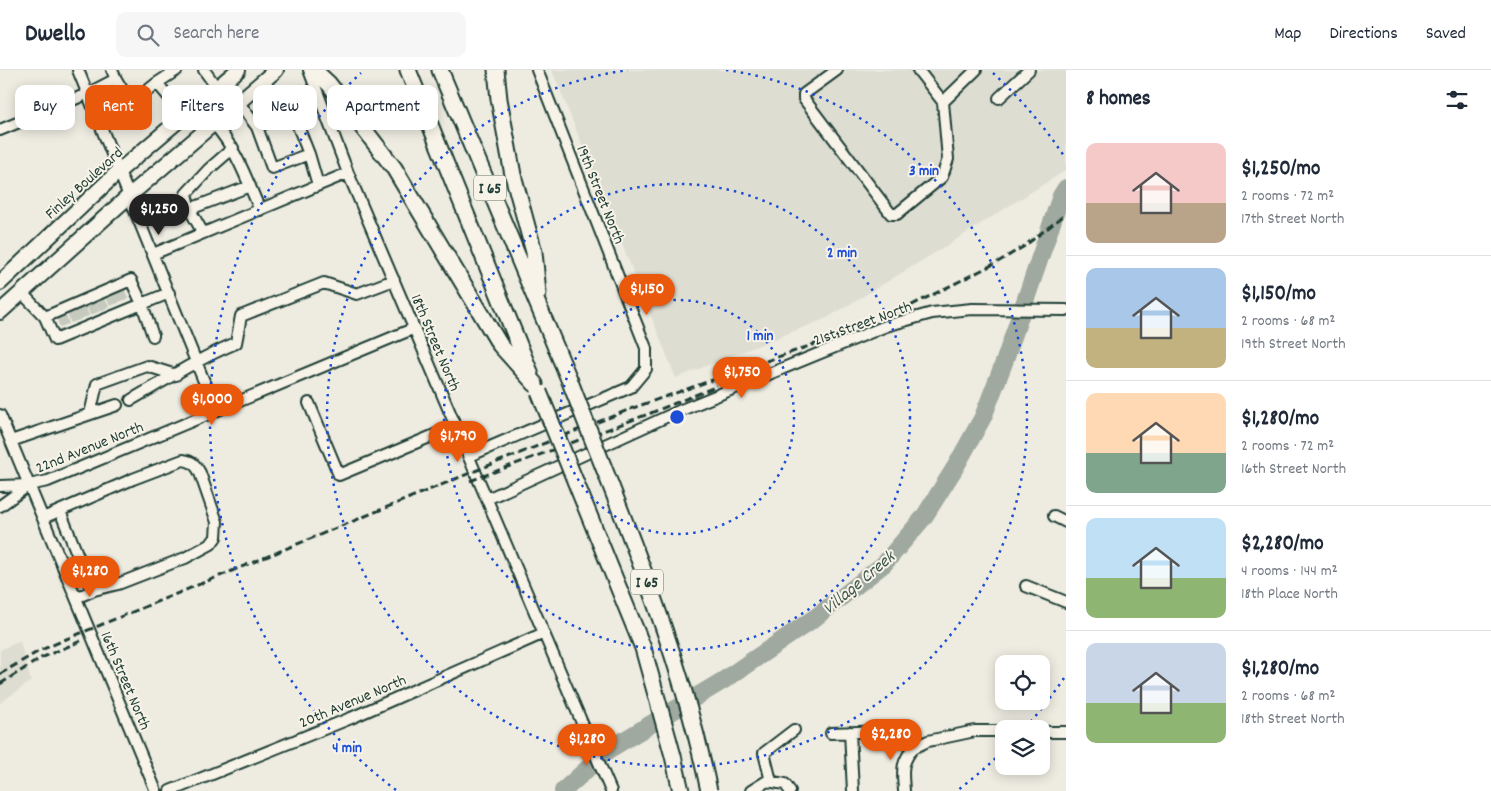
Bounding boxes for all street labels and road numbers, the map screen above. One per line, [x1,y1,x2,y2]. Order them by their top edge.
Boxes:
street label: Finley Boulevard [40,142,129,225]
street label: 19th Street North [569,142,630,248]
road number: I 65 [474,176,506,200]
street label: 18th Street North [404,291,466,395]
street label: 21st Street North [810,296,915,353]
street label: 22nd Avenue North [33,416,147,480]
road number: I 65 [631,570,663,594]
street label: 16th Street North [94,628,156,734]
street label: 20th Avenue North [296,669,410,735]

